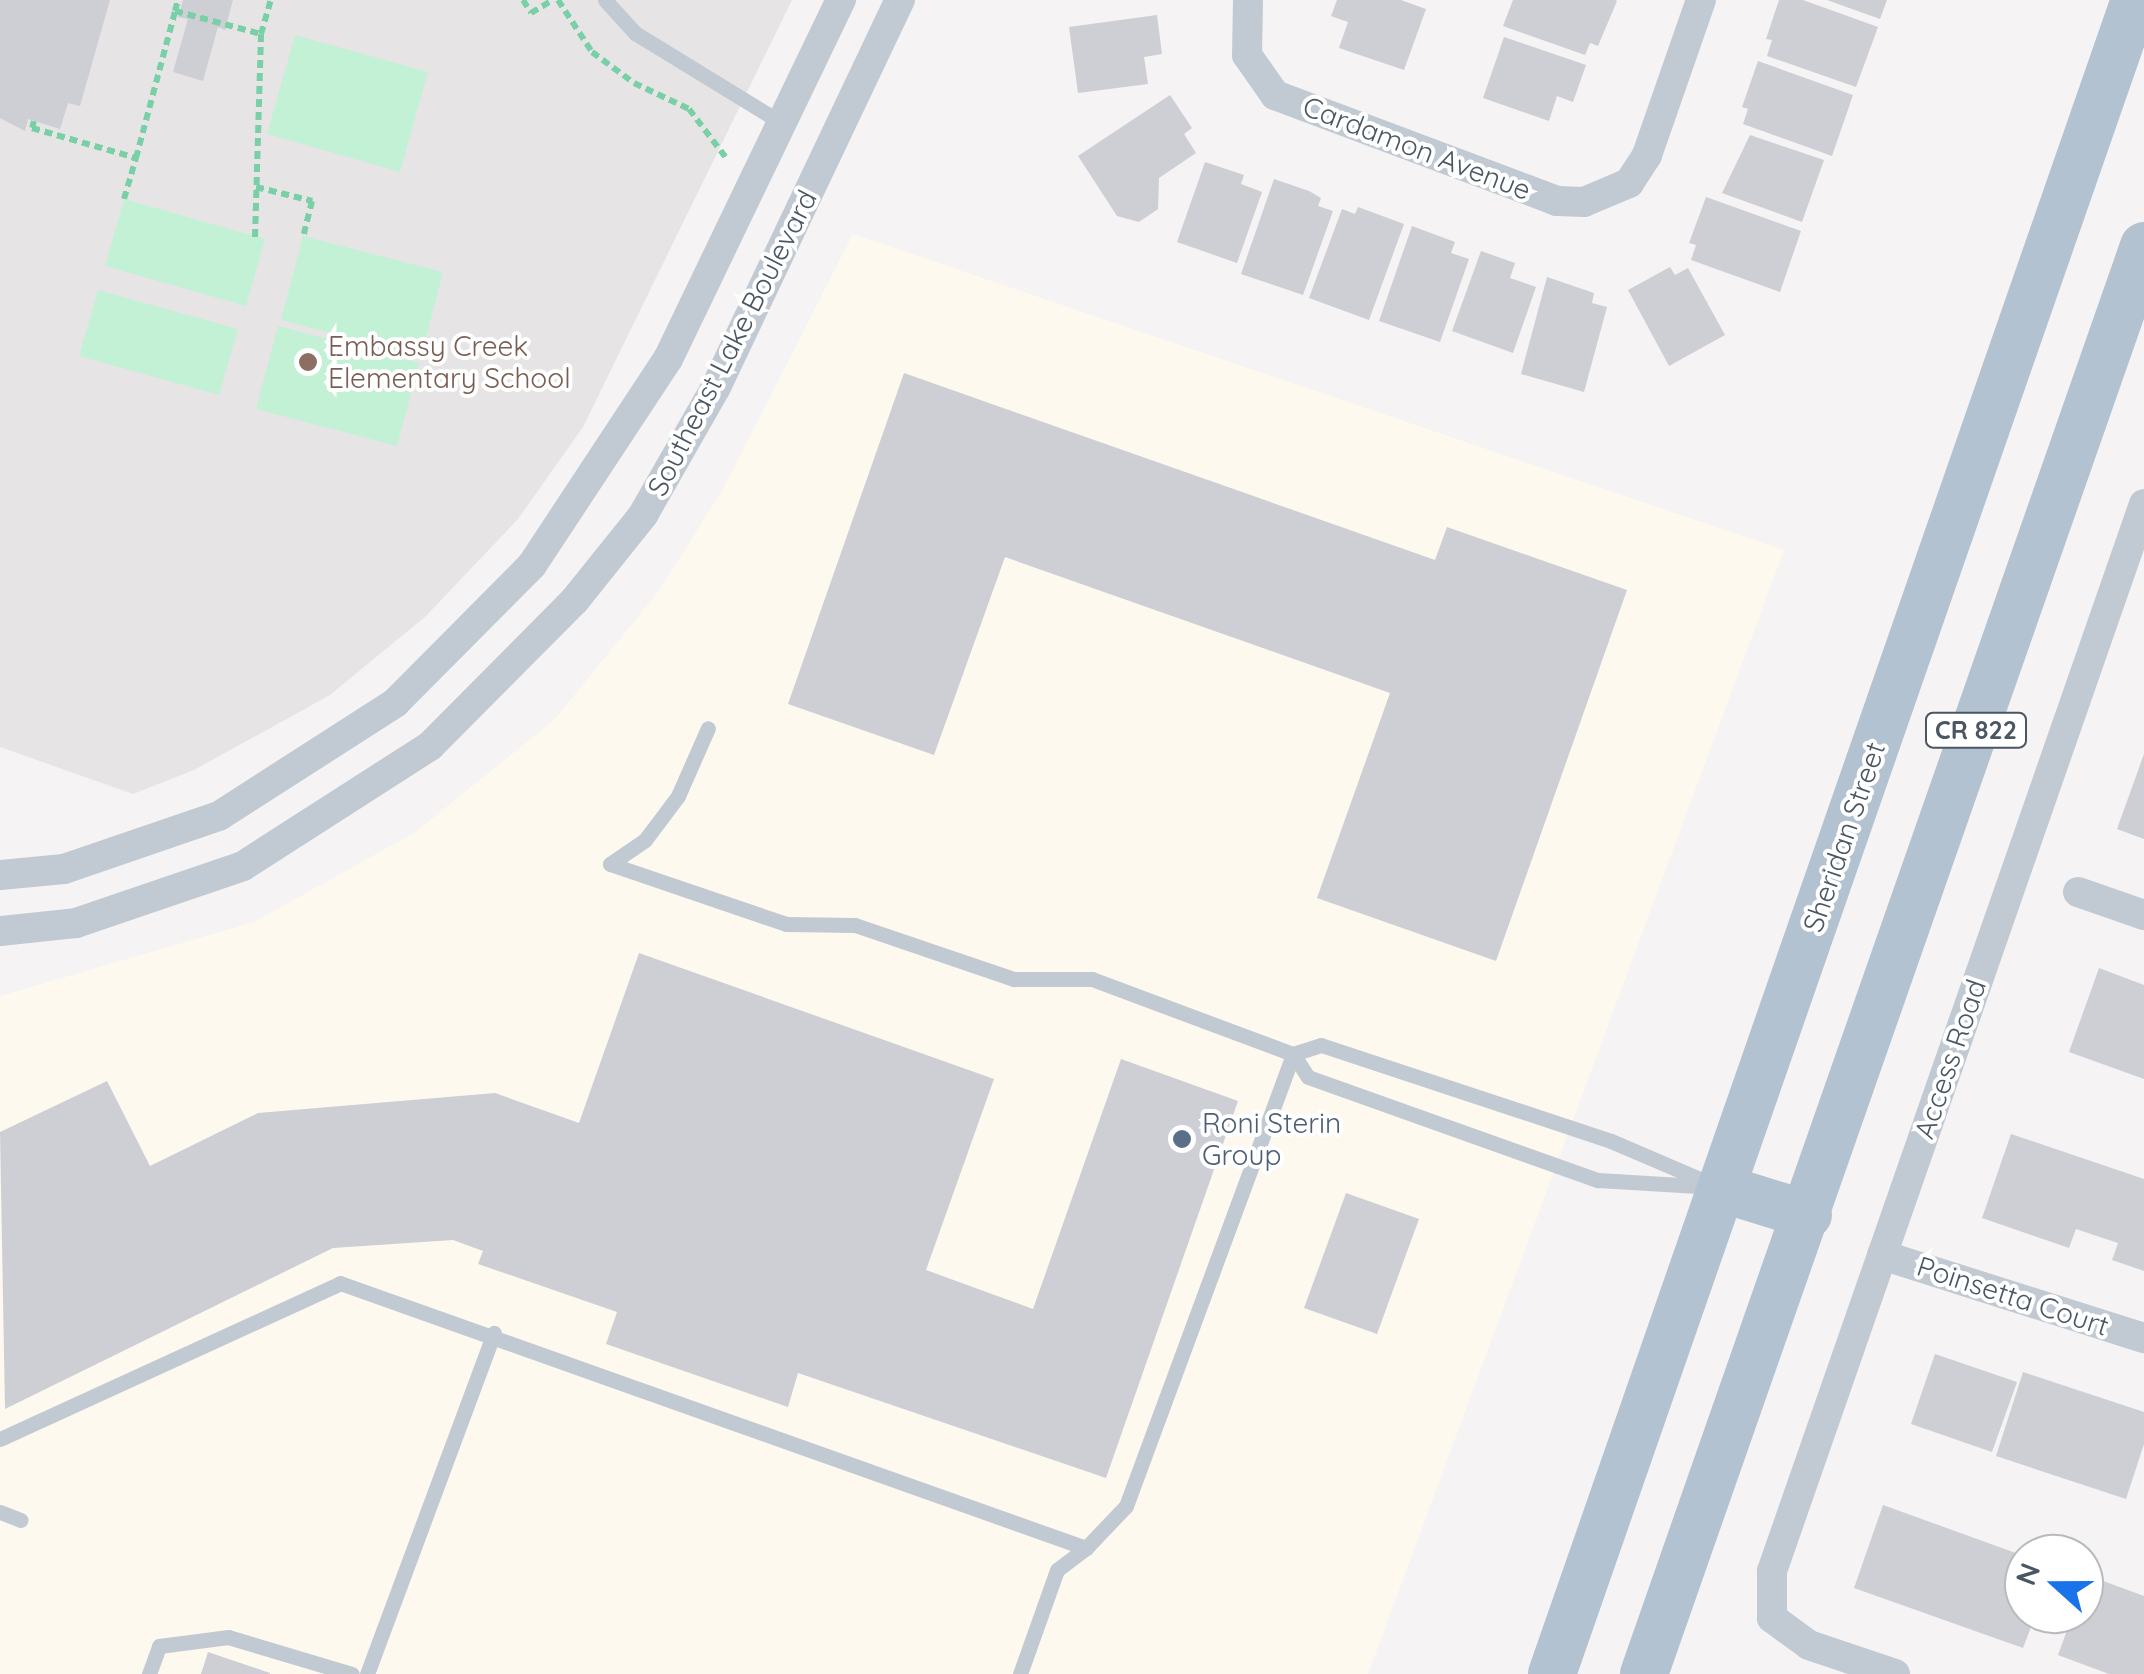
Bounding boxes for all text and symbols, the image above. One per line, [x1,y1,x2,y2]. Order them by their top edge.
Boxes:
street label: Cardamon Avenue [1298,89,1536,207]
street label: Southeast Lake Boulevard [640,185,824,501]
place label: Embassy Creek Elementary School [328,329,571,395]
marker: Embassy Creek Elementary School [297,351,319,373]
road number: CR 822 [1924,710,2028,750]
street label: Sheridan Street [1796,738,1892,936]
street label: Access Road [1907,975,1993,1143]
place label: Roni Sterin Group [1202,1106,1341,1172]
marker: Roni Sterin Group [1171,1128,1193,1150]
street label: Poinsetta Court [1913,1249,2113,1343]
north arrow [2004,1534,2104,1634]
text: N [2007,1558,2047,1590]

